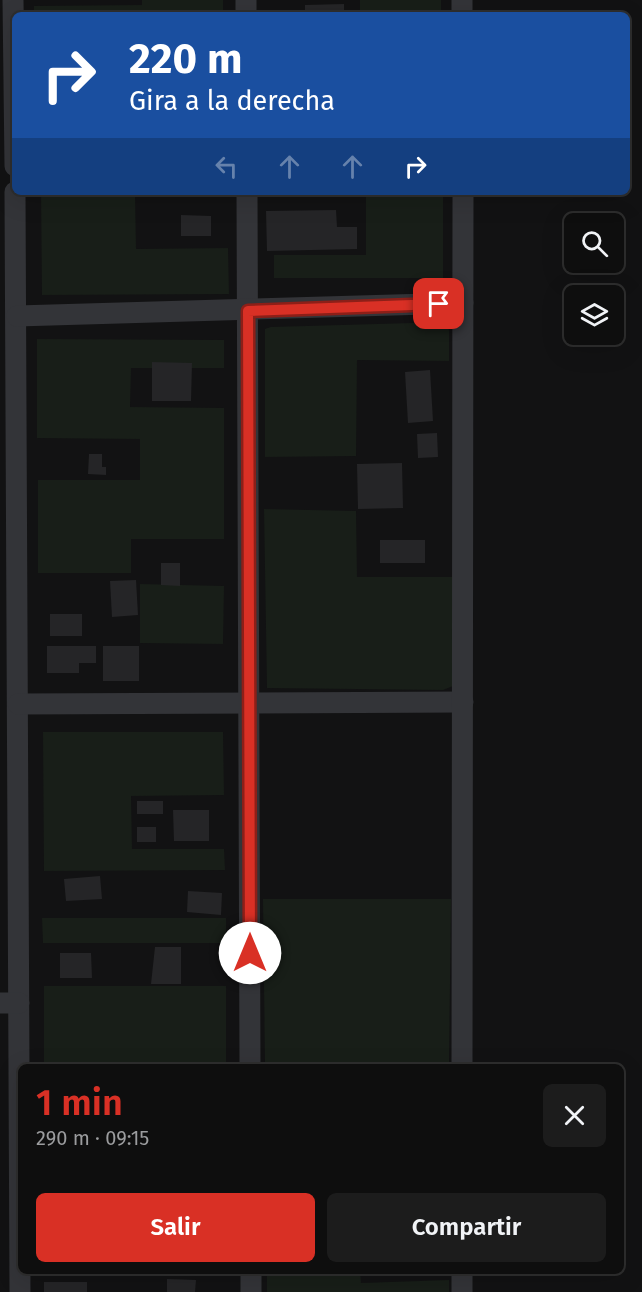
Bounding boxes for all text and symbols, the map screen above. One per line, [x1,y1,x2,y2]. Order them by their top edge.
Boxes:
text: 220 m [129,34,242,84]
icon: right [30,36,108,114]
text: Gira a la derecha [129,85,335,117]
icon: left [210,150,243,183]
icon: ahead [273,150,306,183]
icon: ahead [336,150,369,183]
icon: right [399,150,432,183]
map controls [564,213,624,345]
button: search [564,213,624,273]
pin [413,278,464,329]
button: layers [564,285,624,345]
icon: arrive [422,287,455,320]
position arrow [218,921,282,985]
text: 1 min [36,1081,123,1125]
button: close [543,1084,606,1147]
text: 290 m · 09:15 [36,1126,149,1150]
button: Salir [36,1193,315,1262]
button: Compartir [327,1193,606,1262]

